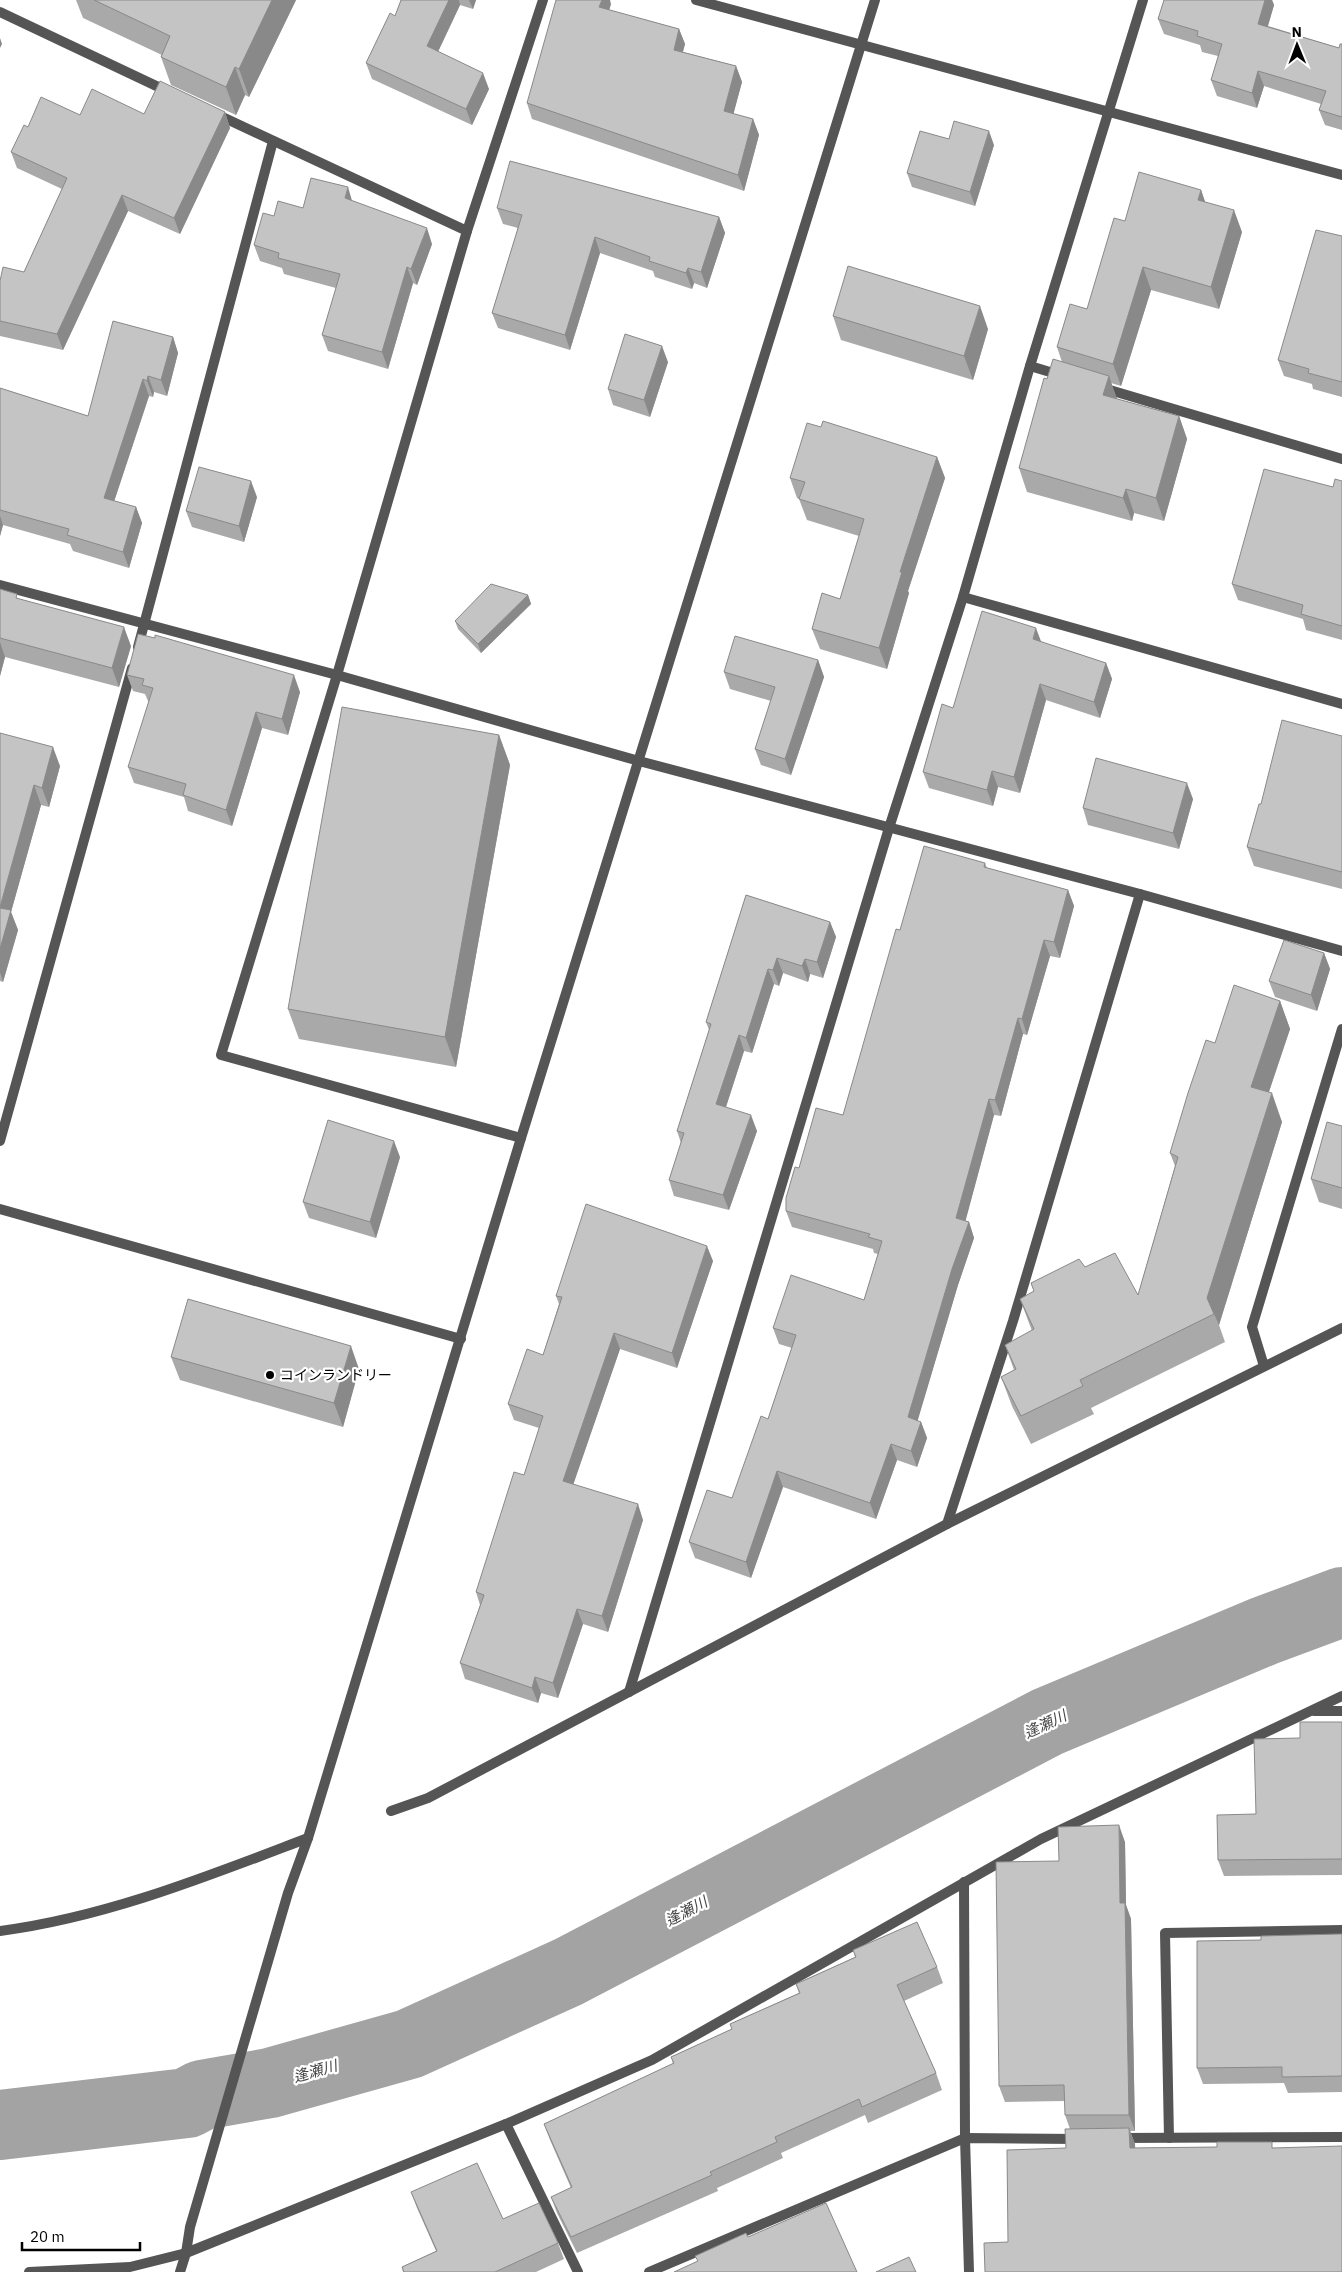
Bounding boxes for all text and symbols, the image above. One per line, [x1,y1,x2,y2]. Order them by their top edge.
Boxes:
north arrow [1272,20,1322,70]
text: N [1292,23,1302,41]
place label: コインランドリー [280,1366,392,1384]
marker: コインランドリー [264,1369,276,1381]
water label: 逢瀬川 [1021,1705,1071,1742]
water label: 逢瀬川 [662,1891,712,1930]
water label: 逢瀬川 [291,2055,341,2086]
scale bar [22,2220,140,2252]
text: 20 m [30,2227,65,2246]

